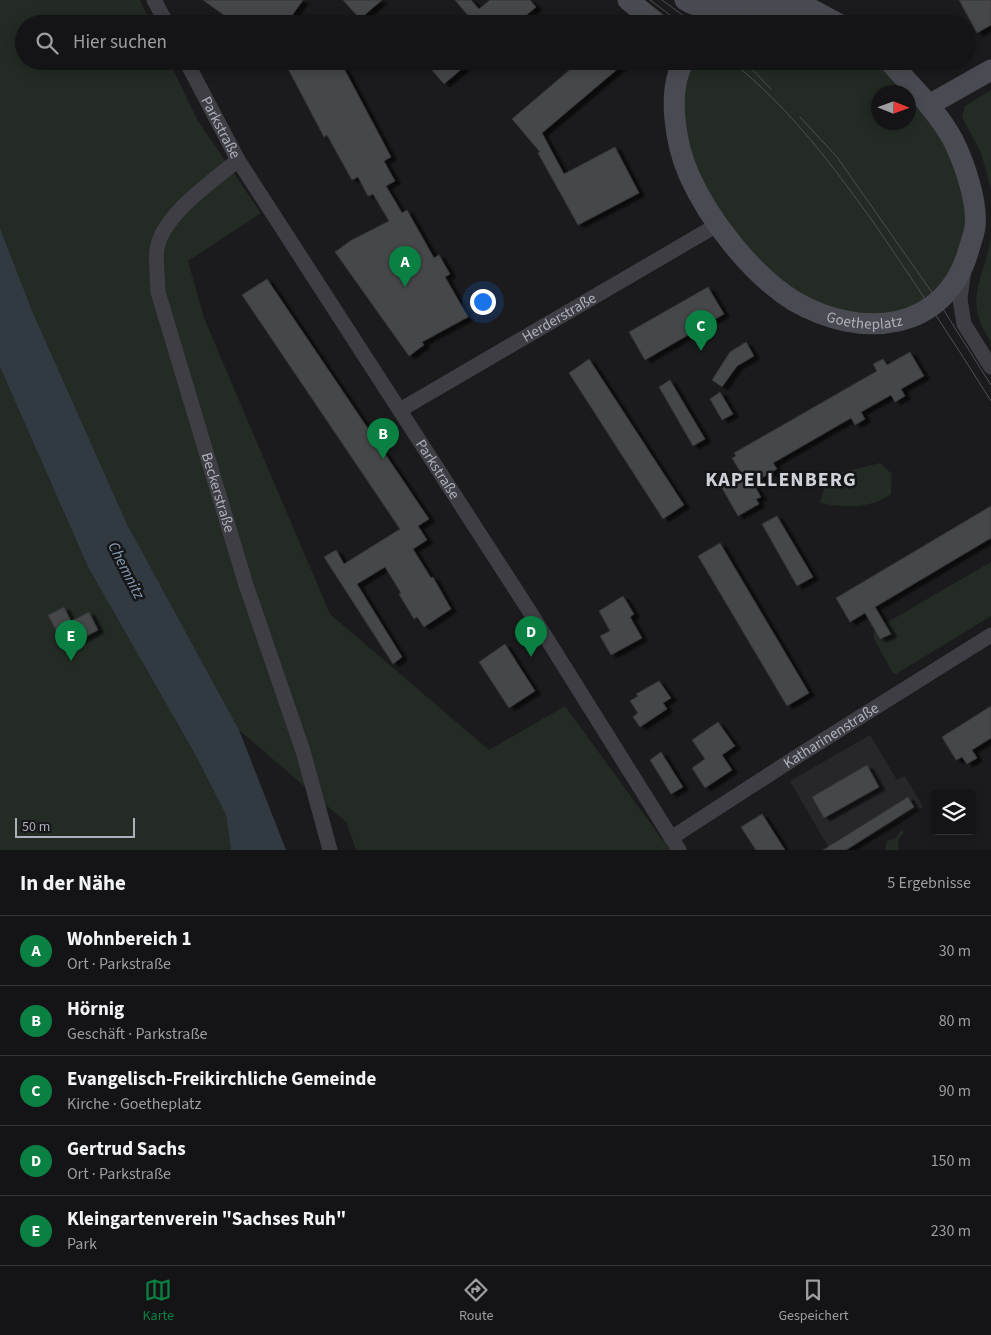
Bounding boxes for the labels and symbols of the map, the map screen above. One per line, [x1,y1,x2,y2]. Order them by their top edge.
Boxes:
north arrow [871,85,916,130]
street label: Parkstraße [195,93,245,162]
pin: A [389,246,421,287]
street label: Herderstraße [518,288,600,348]
your location [470,289,496,315]
street label: Goetheplatz [824,306,905,335]
pin: C [685,310,717,351]
pin: B [367,418,399,459]
street label: Parkstraße [410,435,465,504]
street label: Beckerstraße [196,450,240,535]
district label: KAPELLENBERG [705,466,857,494]
water label: Chemnitz [102,538,150,603]
pin: D [515,616,547,657]
pin: E [55,620,87,661]
street label: Katharinenstraße [779,698,883,774]
scale bar [15,815,135,838]

